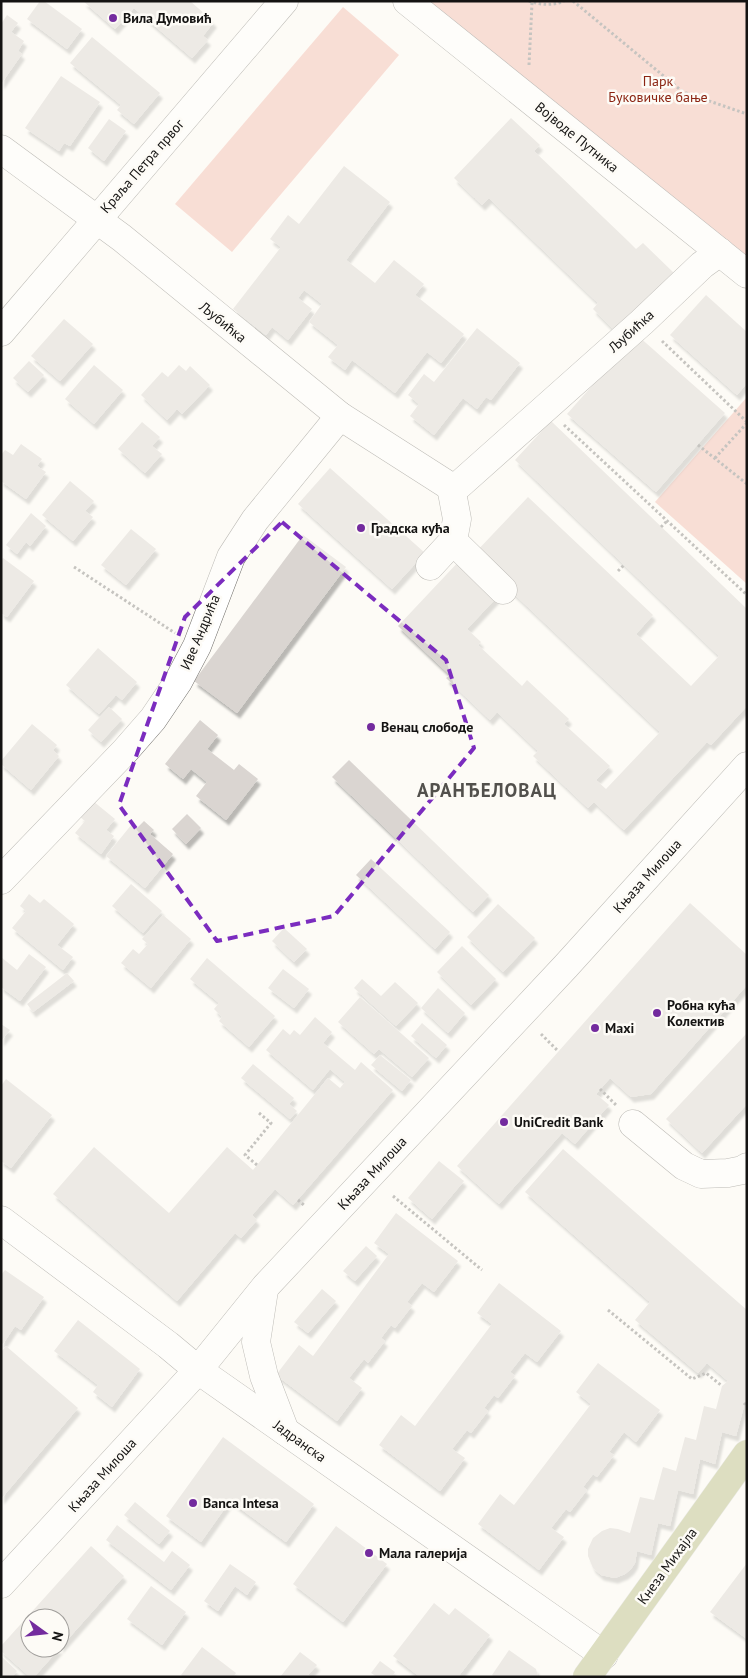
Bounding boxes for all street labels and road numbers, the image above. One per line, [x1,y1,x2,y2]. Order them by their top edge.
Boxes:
street label: Војводе Путника [532,98,622,176]
street label: Краља Петра првог [96,115,188,217]
street label: Љубићка [195,297,250,347]
street label: Љубићка [604,306,658,357]
street label: Иве Андрића [176,592,224,672]
street label: Књаза Милоша [609,835,685,917]
street label: Књаза Милоша [333,1133,411,1213]
street label: Јадранска [269,1415,330,1466]
street label: Књаза Милоша [64,1434,140,1516]
street label: Кнеза Михајла [633,1524,701,1608]

